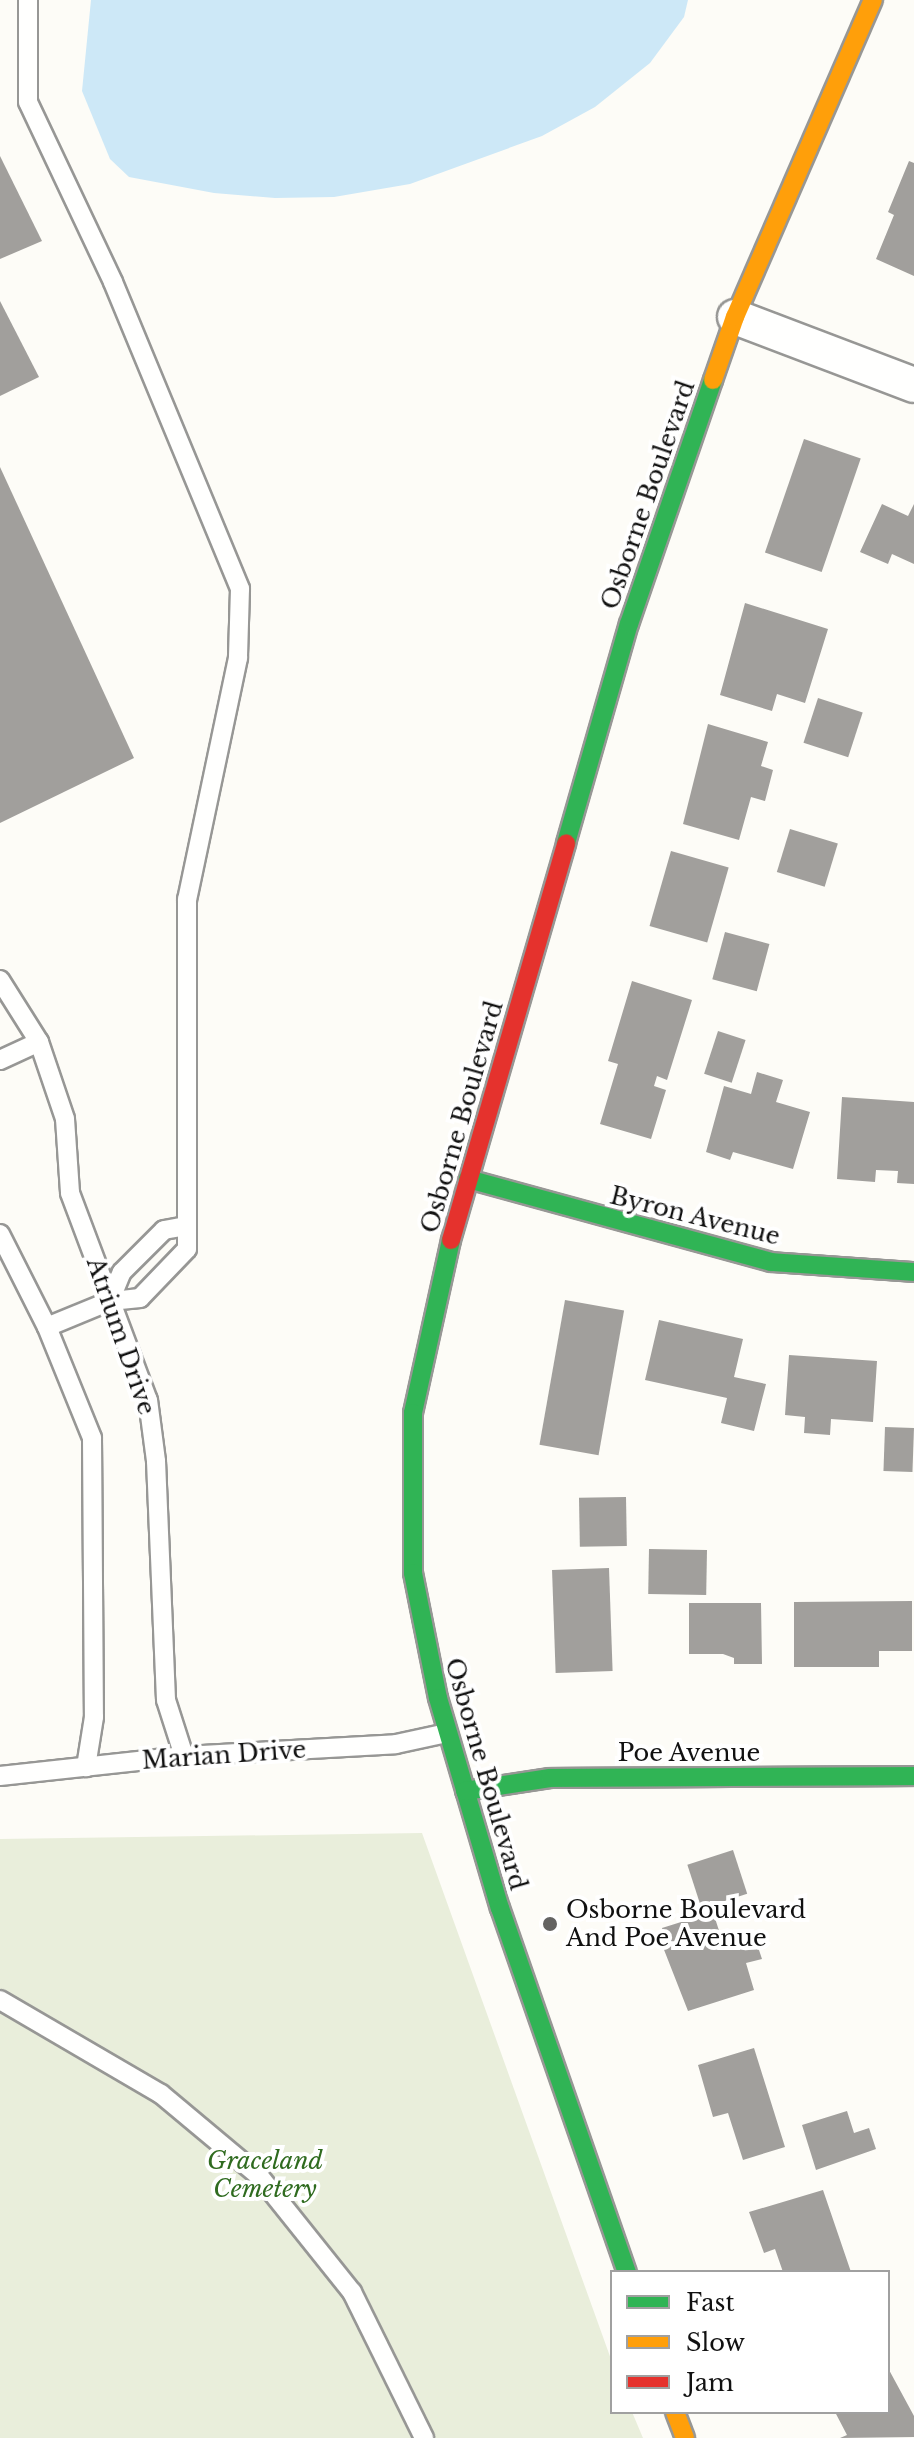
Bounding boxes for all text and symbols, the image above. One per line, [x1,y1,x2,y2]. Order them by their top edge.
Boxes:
street label: Osborne Boulevard [595,377,701,613]
street label: Osborne Boulevard [415,998,509,1236]
street label: Byron Avenue [607,1181,783,1251]
street label: Atrium Drive [81,1254,161,1418]
street label: Osborne Boulevard [439,1655,533,1893]
street label: Marian Drive [141,1735,307,1775]
street label: Poe Avenue [617,1739,761,1767]
place label: Osborne Boulevard And Poe Avenue [566,1896,806,1952]
marker: Osborne Boulevard And Poe Avenue [541,1915,559,1933]
park label: Graceland Cemetery [207,2147,323,2203]
legend [610,2270,890,2414]
text: Fast [686,2288,734,2317]
text: Slow [686,2328,745,2357]
text: Jam [686,2368,734,2397]

